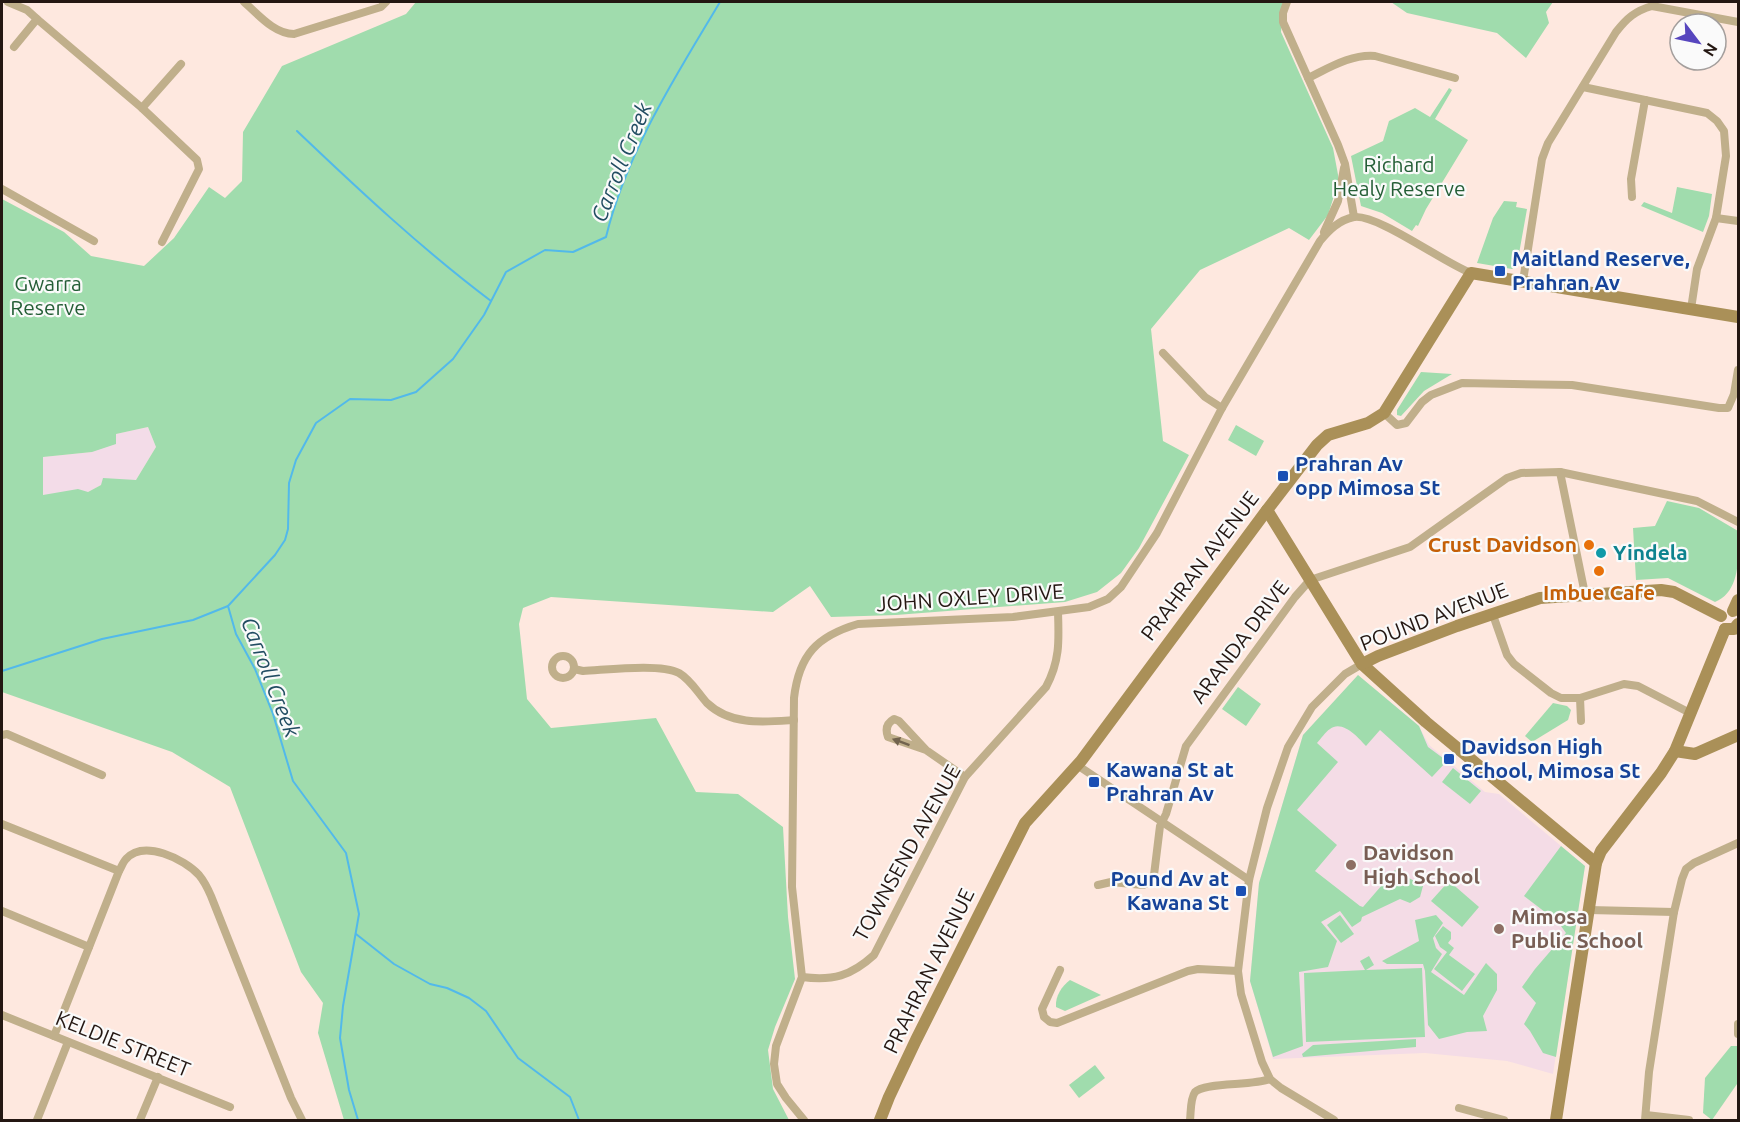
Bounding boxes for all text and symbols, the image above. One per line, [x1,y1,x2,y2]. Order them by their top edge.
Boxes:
north arrow [1668,12,1728,72]
text: N [1700,40,1722,60]
water label: Carroll Creek [585,98,656,225]
park label: Richard Healy Reserve [1333,152,1466,200]
place label: Maitland Reserve, Prahran Av [1512,246,1690,294]
marker: Maitland Reserve, Prahran Av [1493,264,1507,278]
park label: Gwarra Reserve [10,271,86,319]
place label: Prahran Av opp Mimosa St [1295,451,1440,499]
marker: Prahran Av opp Mimosa St [1276,469,1290,483]
street label: PRAHRAN AVENUE [1135,486,1263,645]
place label: Crust Davidson [1428,532,1577,556]
marker: Crust Davidson [1582,538,1596,552]
place label: Yindela [1613,540,1688,564]
marker: Yindela [1594,546,1608,560]
marker: Imbue Cafe [1592,564,1606,578]
street label: ARANDA DRIVE [1185,575,1293,708]
street label: POUND AVENUE [1356,577,1511,655]
street label: JOHN OXLEY DRIVE [875,578,1064,616]
place label: Imbue Cafe [1543,580,1655,604]
water label: Carroll Creek [237,613,306,741]
place label: Davidson High School, Mimosa St [1461,734,1640,782]
one-way arrow [892,736,910,746]
marker: Davidson High School, Mimosa St [1442,752,1456,766]
place label: Kawana St at Prahran Av [1106,757,1234,805]
street label: TOWNSEND AVENUE [848,760,965,945]
marker: Kawana St at Prahran Av [1087,775,1101,789]
place label: Davidson High School [1363,840,1480,888]
marker: Davidson High School [1344,858,1358,872]
place label: Pound Av at Kawana St [1110,866,1229,914]
street label: PRAHRAN AVENUE [878,884,978,1057]
marker: Pound Av at Kawana St [1234,884,1248,898]
place label: Mimosa Public School [1511,904,1643,952]
marker: Mimosa Public School [1492,922,1506,936]
street label: KELDIE STREET [53,1005,194,1081]

